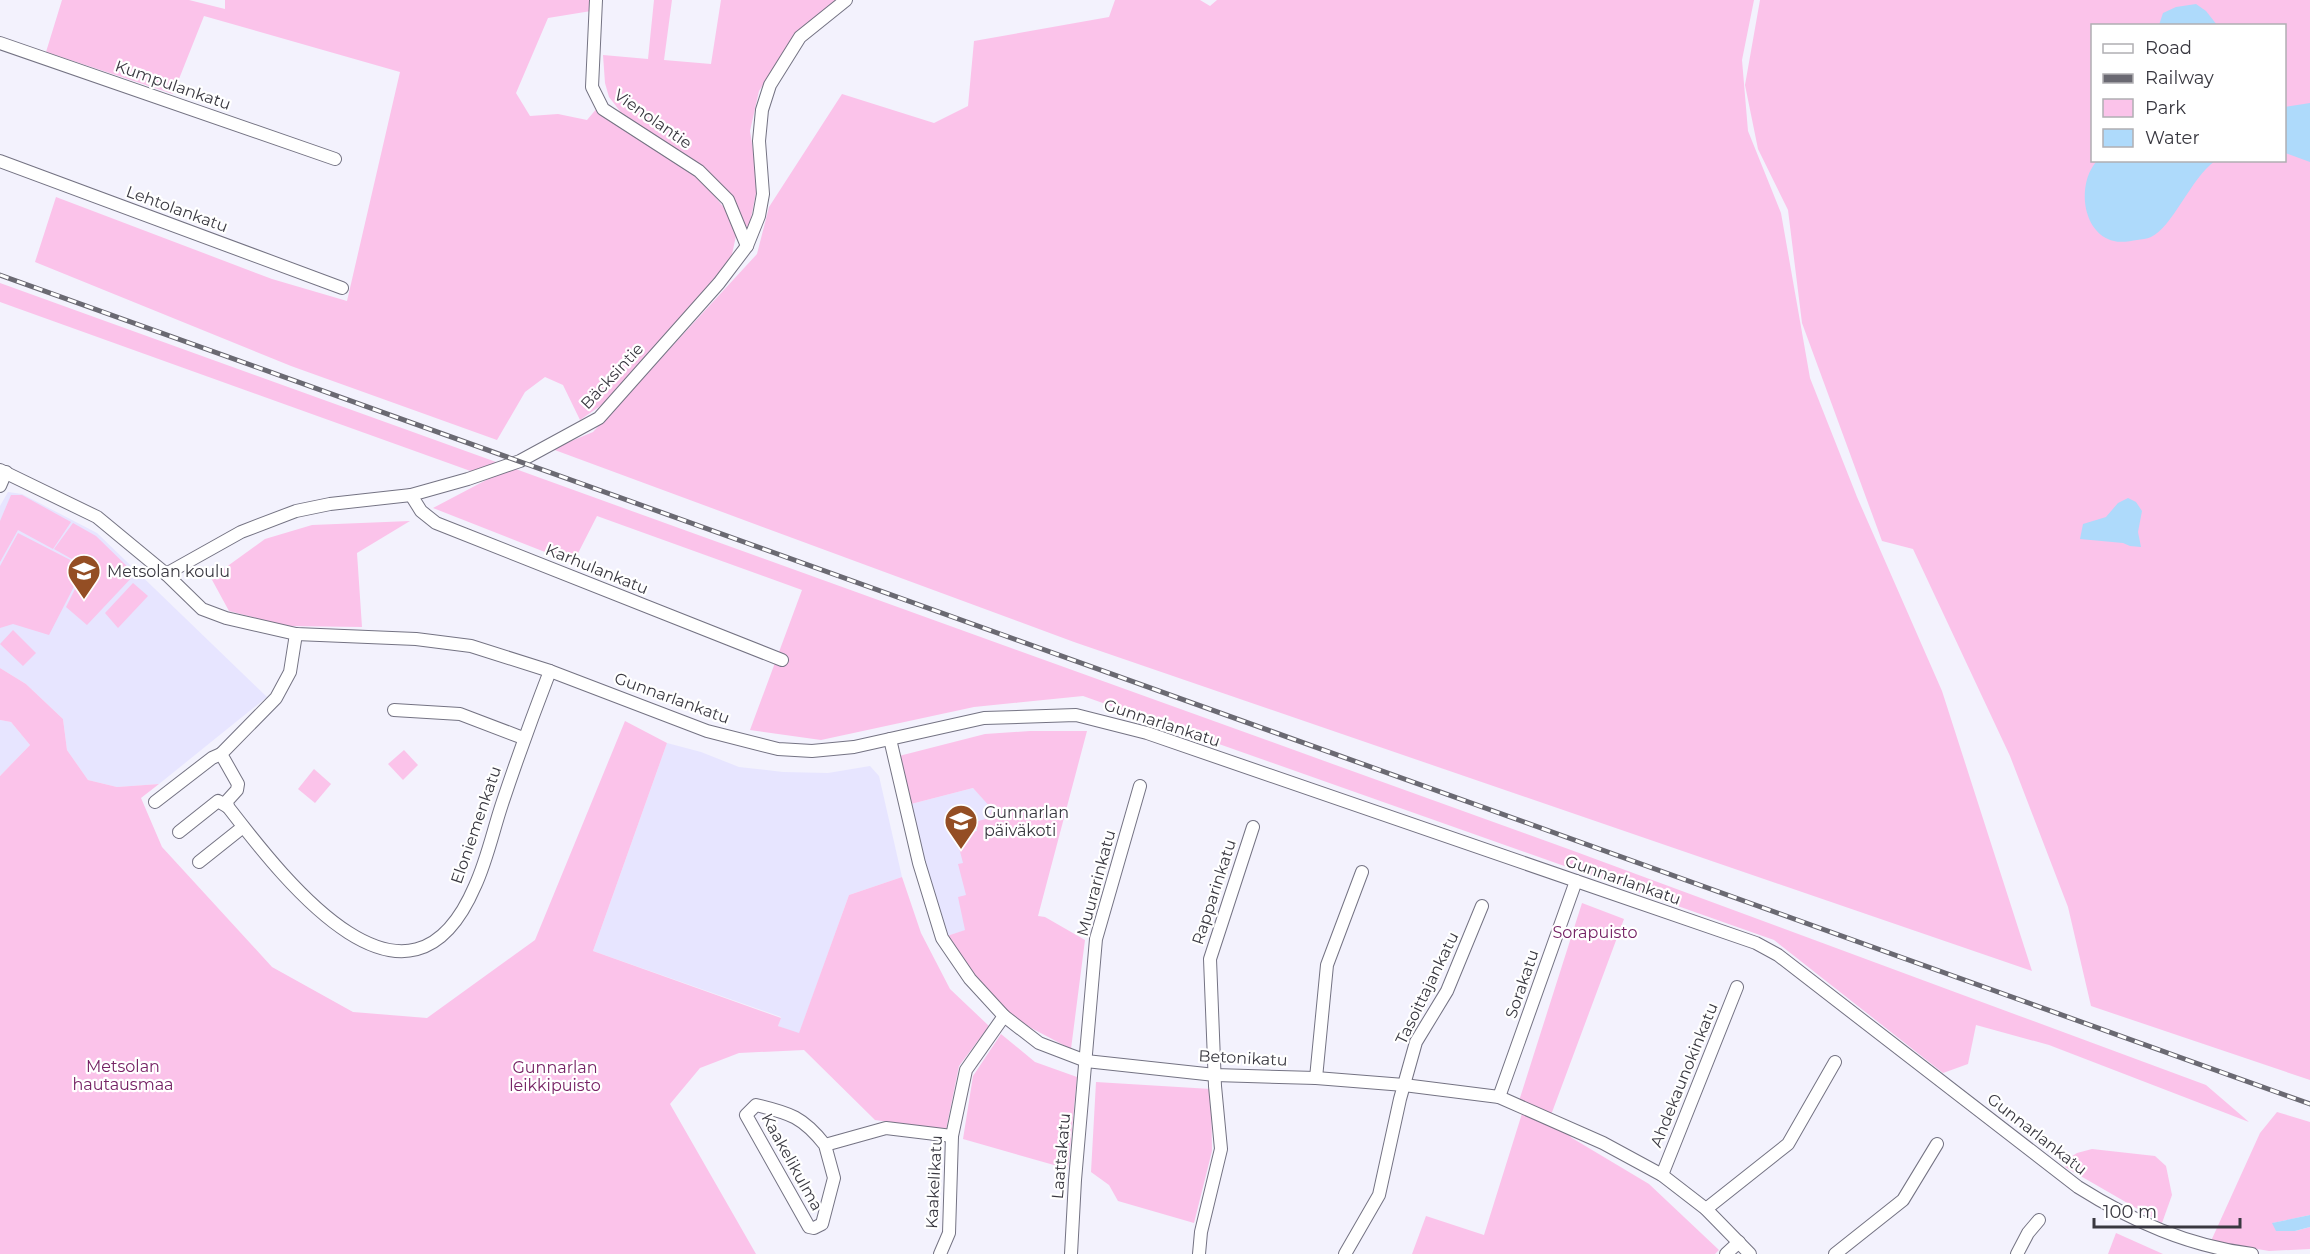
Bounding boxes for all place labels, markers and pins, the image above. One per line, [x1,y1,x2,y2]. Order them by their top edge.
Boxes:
school or university icon: Metsolan koulu [66,553,102,600]
place label: Metsolan koulu [107,562,230,581]
school or university icon: Gunnarlan päiväkoti [943,803,979,850]
place label: Gunnarlan päiväkoti [984,803,1069,840]

